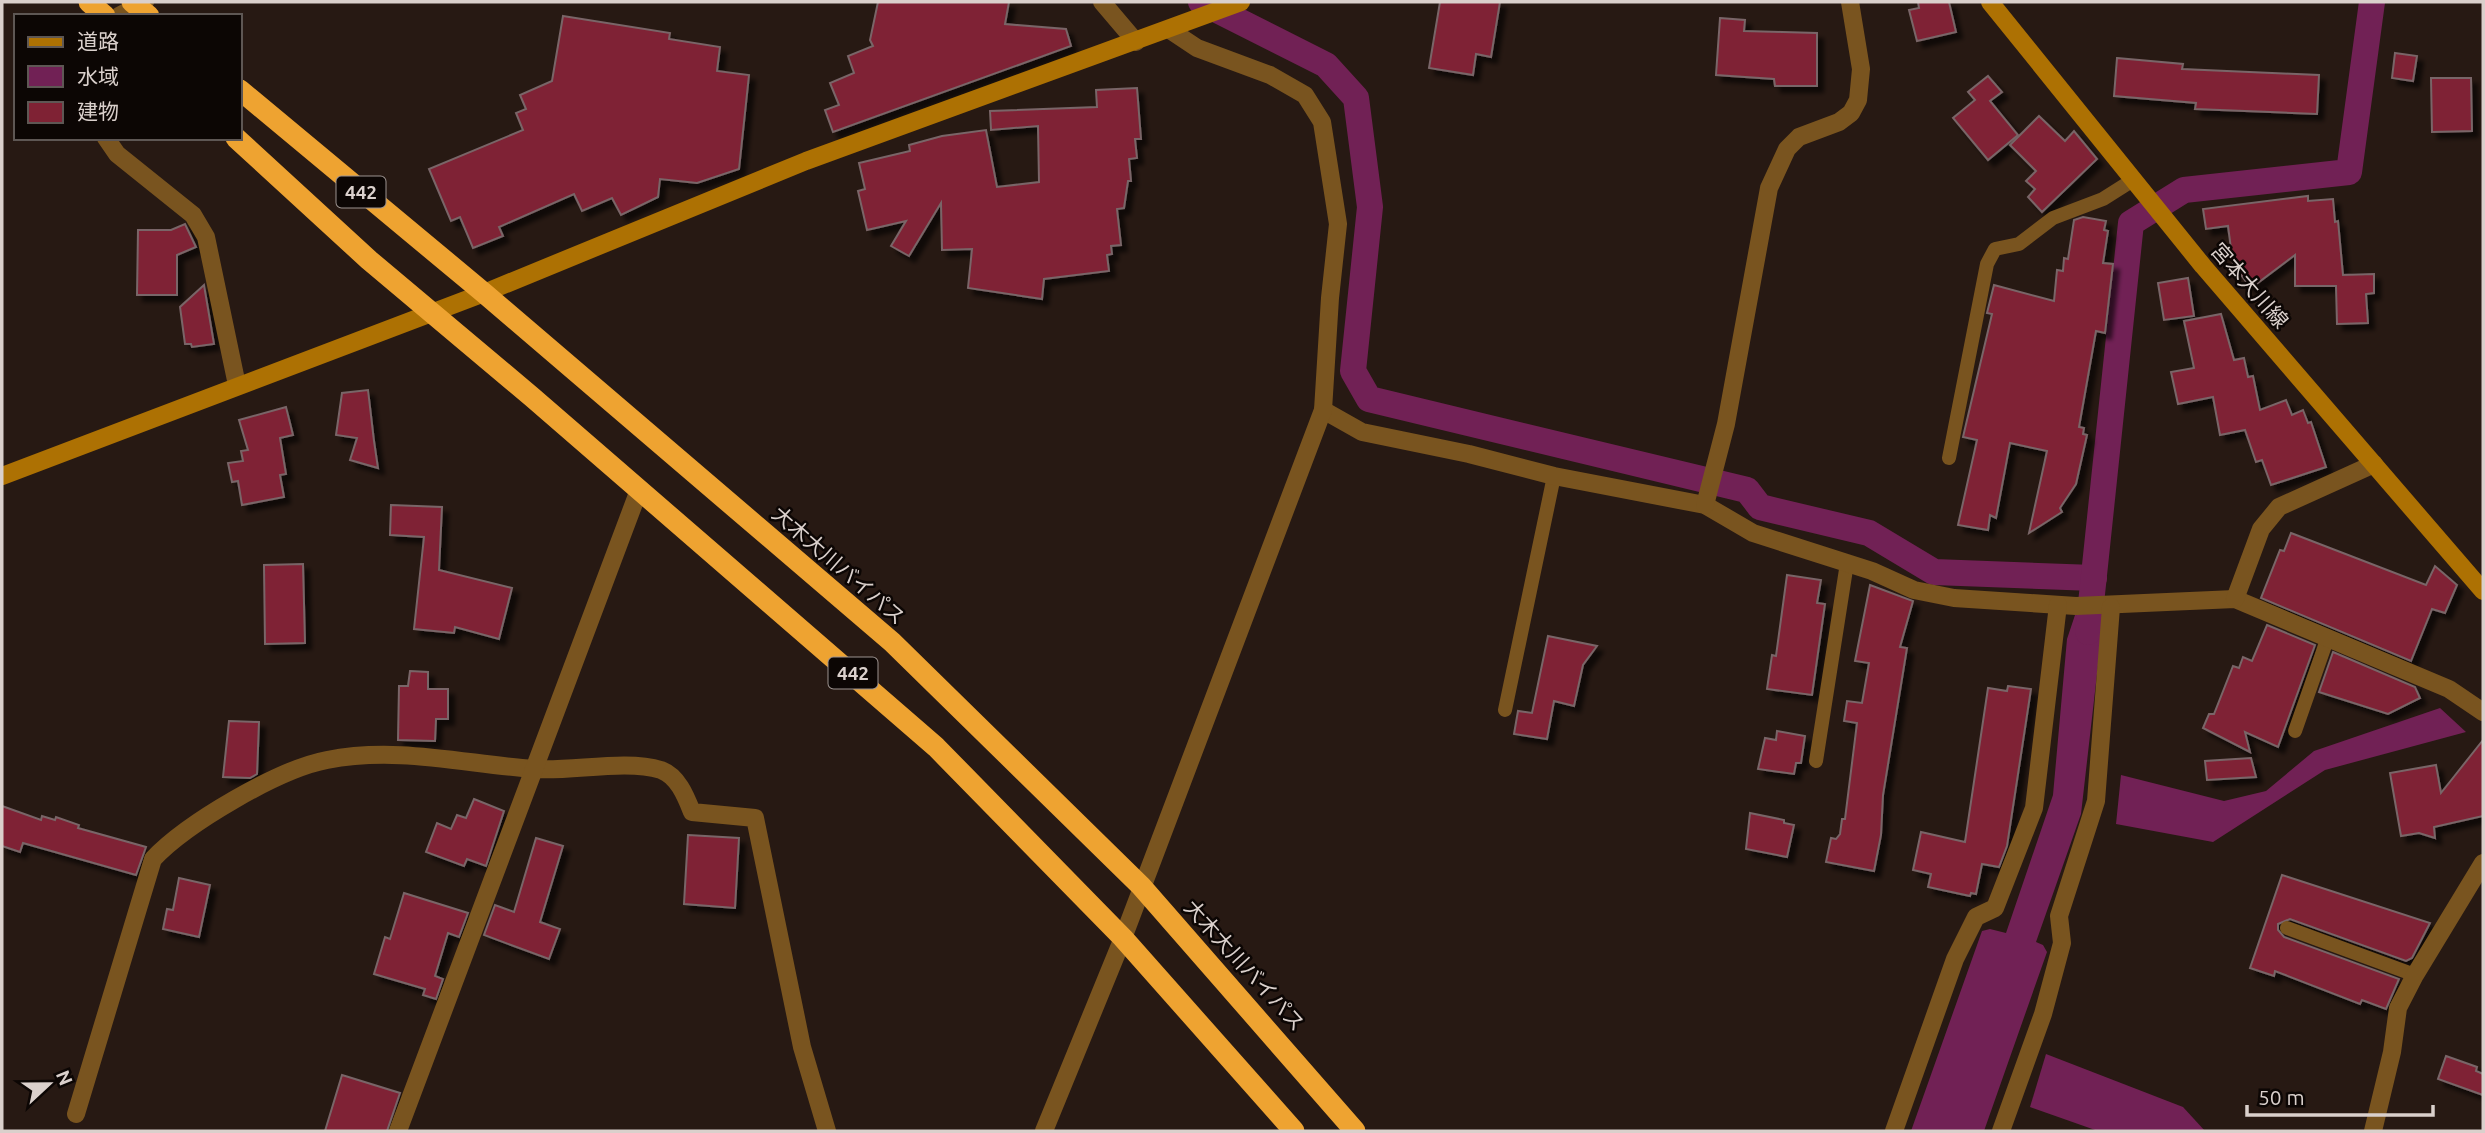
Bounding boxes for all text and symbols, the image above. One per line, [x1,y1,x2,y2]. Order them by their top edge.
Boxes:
legend [14,14,242,140]
text: 道路 [77,29,119,53]
text: 水域 [77,64,119,88]
text: 建物 [77,99,119,123]
road number: 442 [336,176,386,208]
street label: 宮本大川線 [2207,238,2293,332]
street label: 大木大川バイパス [768,501,910,629]
road number: 442 [828,658,878,688]
street label: 大木大川バイパス [1180,895,1310,1035]
north arrow [14,1049,84,1119]
text: N [52,1067,78,1088]
scale bar [2247,1074,2432,1118]
text: 50 m [2258,1085,2305,1109]

